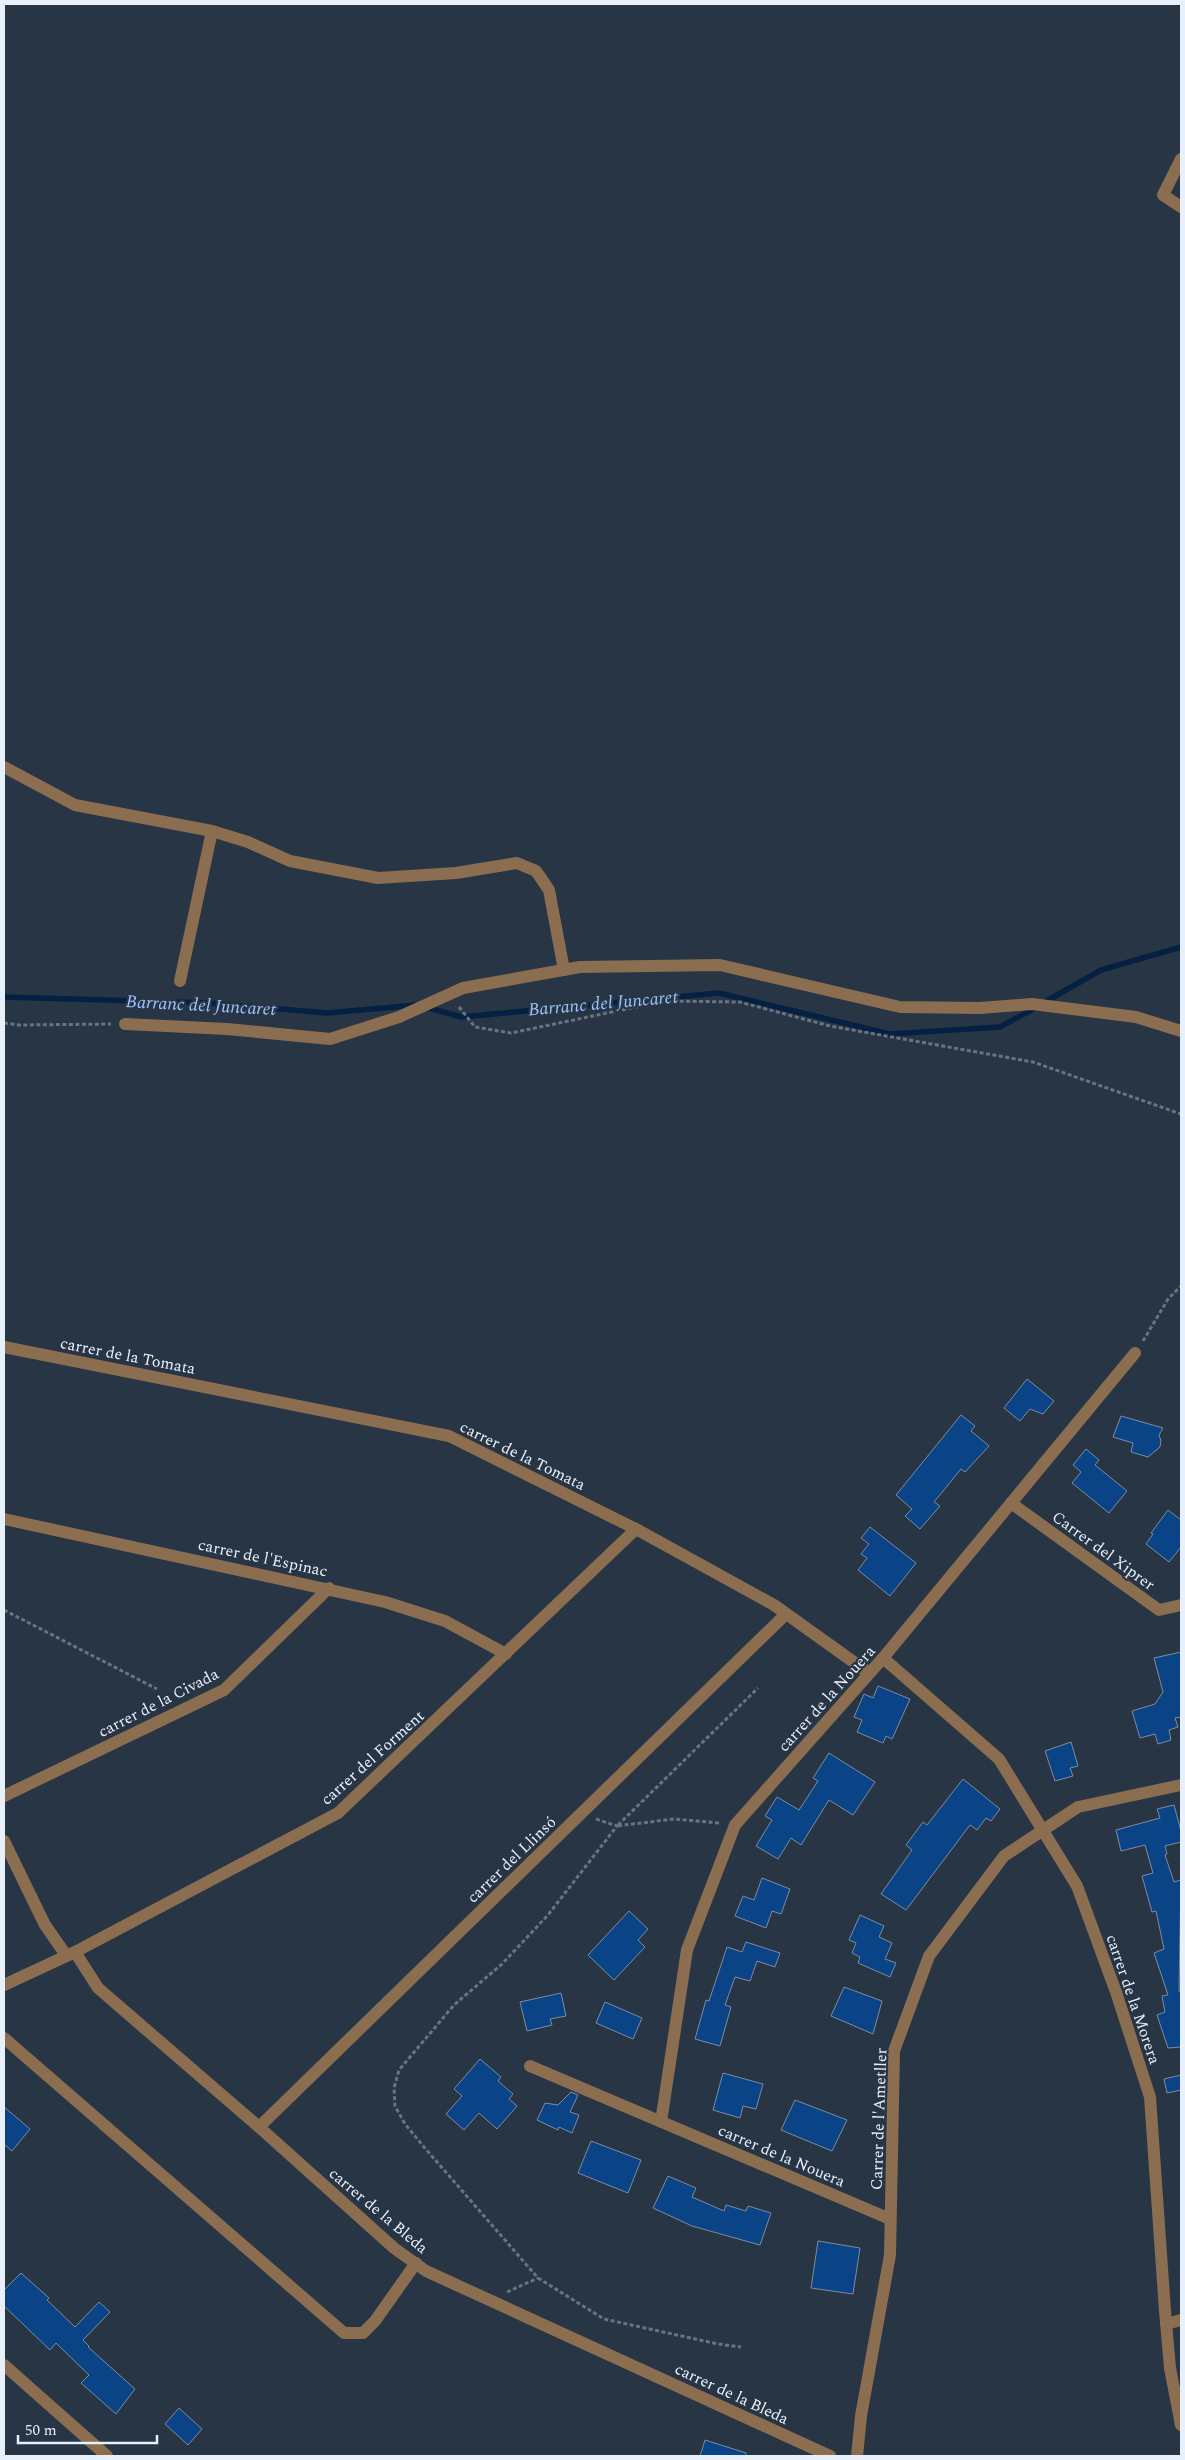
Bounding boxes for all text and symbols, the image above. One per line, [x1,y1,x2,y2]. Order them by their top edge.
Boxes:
water label: Barranc del Juncaret [527,983,679,1023]
water label: Barranc del Juncaret [125,988,277,1023]
street label: carrer de la Tomata [58,1331,198,1381]
street label: carrer de la Tomata [456,1415,590,1497]
street label: Carrer del Xiprer [1047,1505,1160,1596]
street label: carrer de l'Espinac [196,1533,330,1583]
street label: carrer de la Nouera [772,1640,881,1757]
street label: carrer de la Civada [94,1662,223,1744]
street label: carrer del Forment [315,1704,430,1811]
street label: carrer del Llinsó [462,1811,562,1909]
street label: carrer de la Morera [1100,1931,1167,2068]
street label: Carrer de l'Ametller [865,2048,893,2191]
street label: carrer de la Nouera [714,2118,849,2194]
street label: carrer de la Bleda [323,2162,433,2260]
street label: carrer de la Bleda [671,2357,793,2431]
scale bar [18,2412,156,2444]
text: 50 m [25,2419,57,2442]

